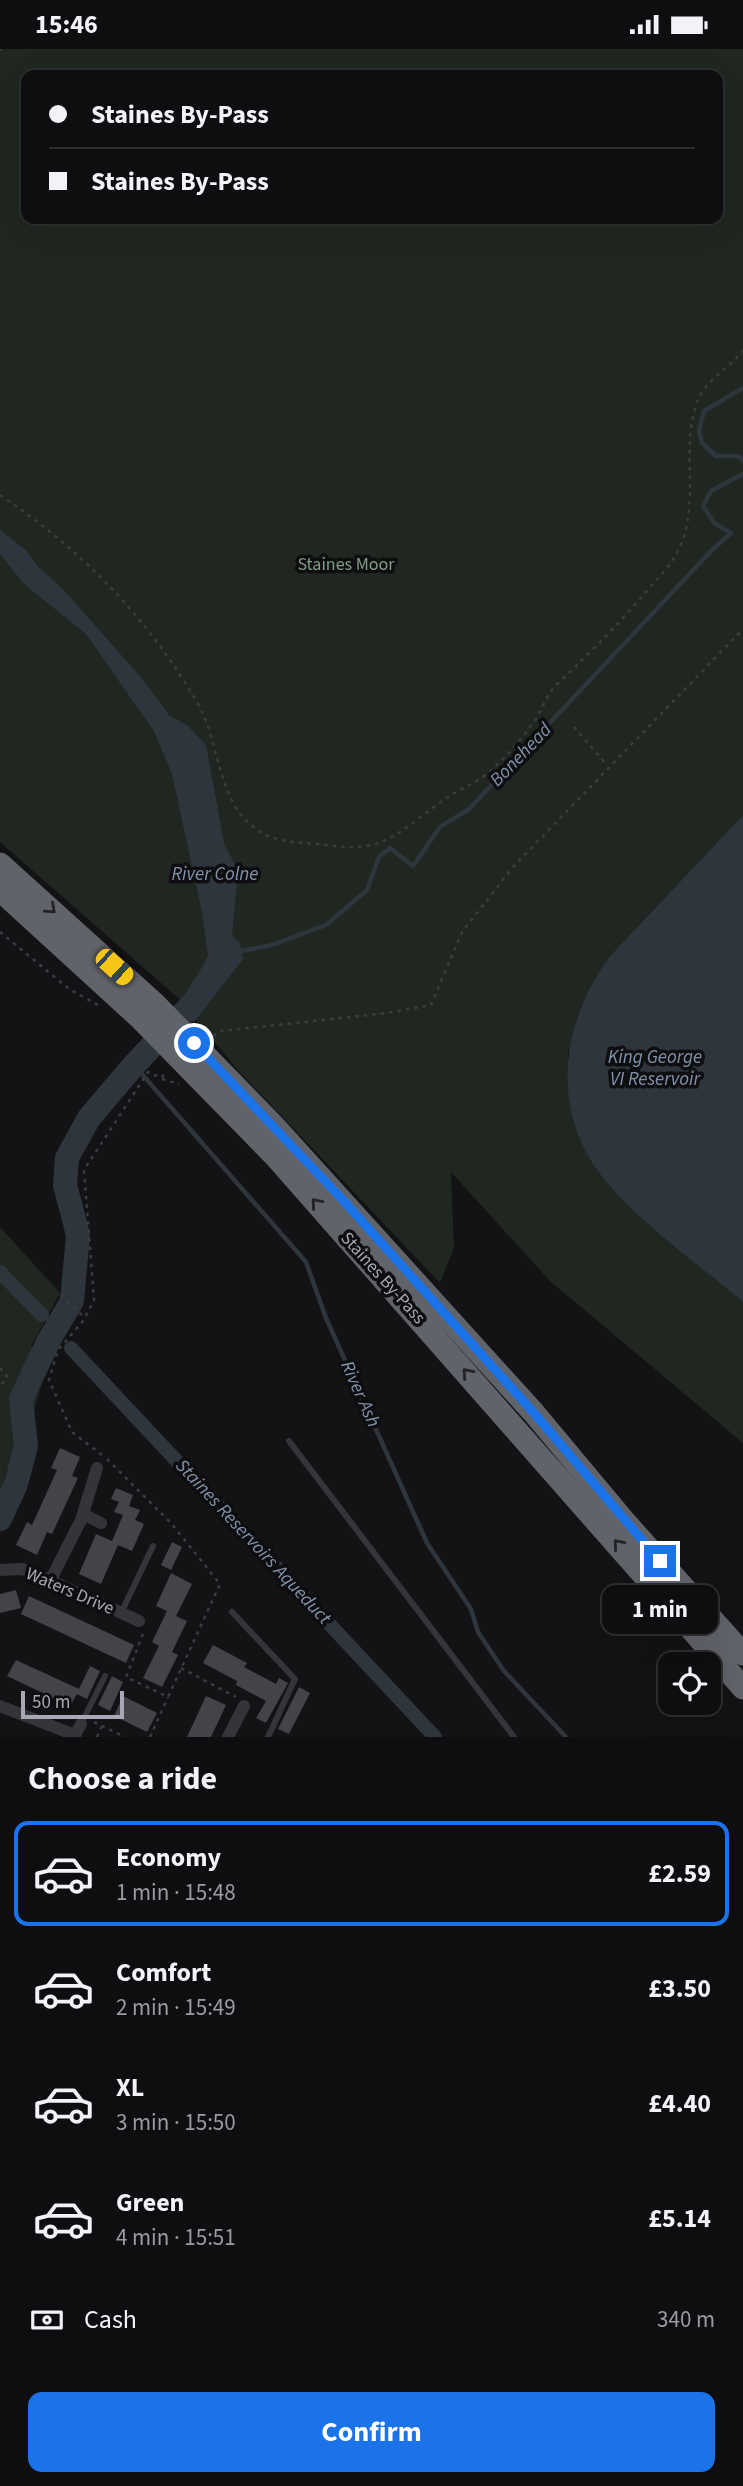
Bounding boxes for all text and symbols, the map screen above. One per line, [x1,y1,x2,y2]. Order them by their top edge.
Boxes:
text: 15:46 [35,6,98,43]
text: Staines By-Pass [91,96,269,133]
text: Staines By-Pass [91,163,269,200]
park label: Staines Moor [297,552,395,577]
water label: Bonehead [484,717,559,793]
water label: River Colne [172,861,258,888]
one-way arrow [43,901,56,914]
car [92,945,137,989]
route start [178,1027,210,1059]
water label: King George VI Reservoir [608,1044,702,1093]
one-way arrow [312,1198,324,1211]
street label: Staines By-Pass [335,1226,431,1330]
water label: River Ash [333,1356,387,1432]
one-way arrow [463,1368,476,1381]
water label: Staines Reservoirs Aqueduct [169,1453,338,1631]
one-way arrow [614,1539,626,1552]
route end [644,1545,676,1577]
street label: Waters Drive [22,1561,118,1621]
callout: 1 min [602,1585,718,1635]
text: 1 min [632,1593,688,1626]
map controls [658,1652,721,1715]
button: locate [658,1652,721,1715]
scale bar [21,1688,124,1720]
text: 50 m [32,1689,70,1716]
text: Choose a ride [28,1756,217,1802]
text: Economy [116,1839,221,1876]
icon: car [32,1842,95,1905]
text: £2.59 [648,1855,711,1892]
text: 1 min · 15:48 [116,1876,236,1909]
text: Comfort [116,1954,211,1991]
icon: car [32,1957,95,2020]
text: £3.50 [648,1970,711,2007]
text: 2 min · 15:49 [116,1991,236,2024]
text: XL [116,2069,144,2106]
icon: car [32,2072,95,2135]
text: £4.40 [648,2085,711,2122]
text: 3 min · 15:50 [116,2106,236,2139]
text: Green [116,2184,184,2221]
icon: car [32,2187,95,2250]
text: £5.14 [648,2200,711,2237]
text: 4 min · 15:51 [116,2221,236,2254]
icon: cash [28,2301,66,2339]
text: Cash [84,2301,137,2338]
text: 340 m [657,2303,715,2336]
button: Confirm [28,2392,715,2472]

